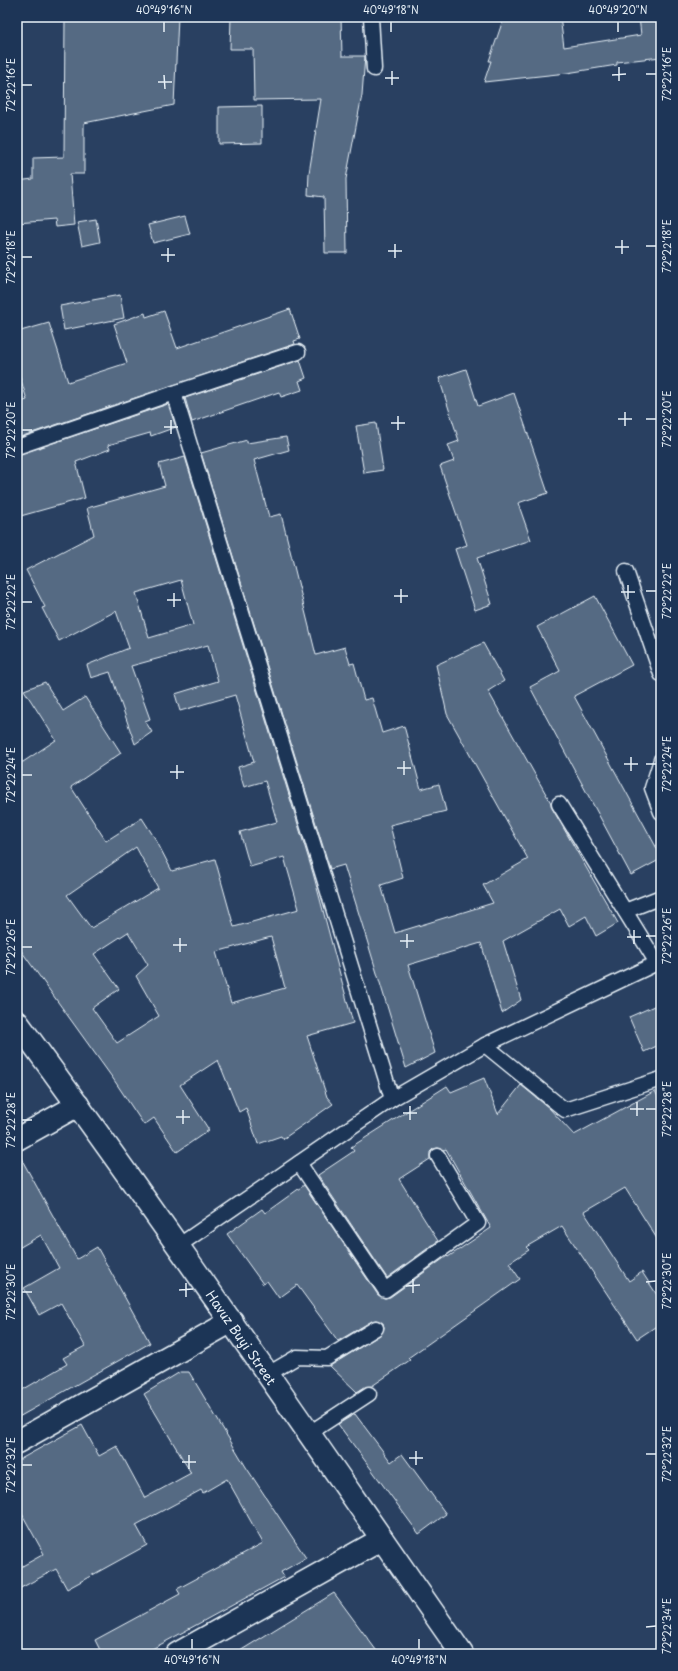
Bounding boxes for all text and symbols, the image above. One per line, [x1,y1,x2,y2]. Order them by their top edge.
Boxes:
text: 40°49'16"N [136,2,192,17]
text: 40°49'18"N [363,2,419,17]
text: 40°49'20"N [589,2,648,17]
text: 72°22'16"E [659,47,674,101]
text: 72°22'16"E [3,58,18,112]
text: 72°22'18"E [659,219,674,273]
text: 72°22'18"E [3,230,18,284]
text: 72°22'20"E [659,390,674,448]
text: 72°22'20"E [3,401,18,459]
text: 72°22'22"E [659,563,674,619]
text: 72°22'22"E [3,574,18,630]
text: 72°22'24"E [659,736,674,792]
text: 72°22'24"E [3,747,18,803]
text: 72°22'26"E [659,908,674,964]
text: 72°22'26"E [3,919,18,975]
text: 72°22'28"E [659,1081,674,1137]
text: 72°22'28"E [3,1092,18,1148]
text: 72°22'30"E [659,1253,674,1309]
text: 72°22'30"E [3,1264,18,1320]
street label: Havuz Buyi Street [202,1286,282,1388]
text: 72°22'32"E [659,1426,674,1482]
text: 72°22'32"E [3,1437,18,1493]
text: 72°22'34"E [659,1598,674,1654]
text: 40°49'16"N [164,1652,220,1667]
text: 40°49'18"N [391,1652,447,1667]

